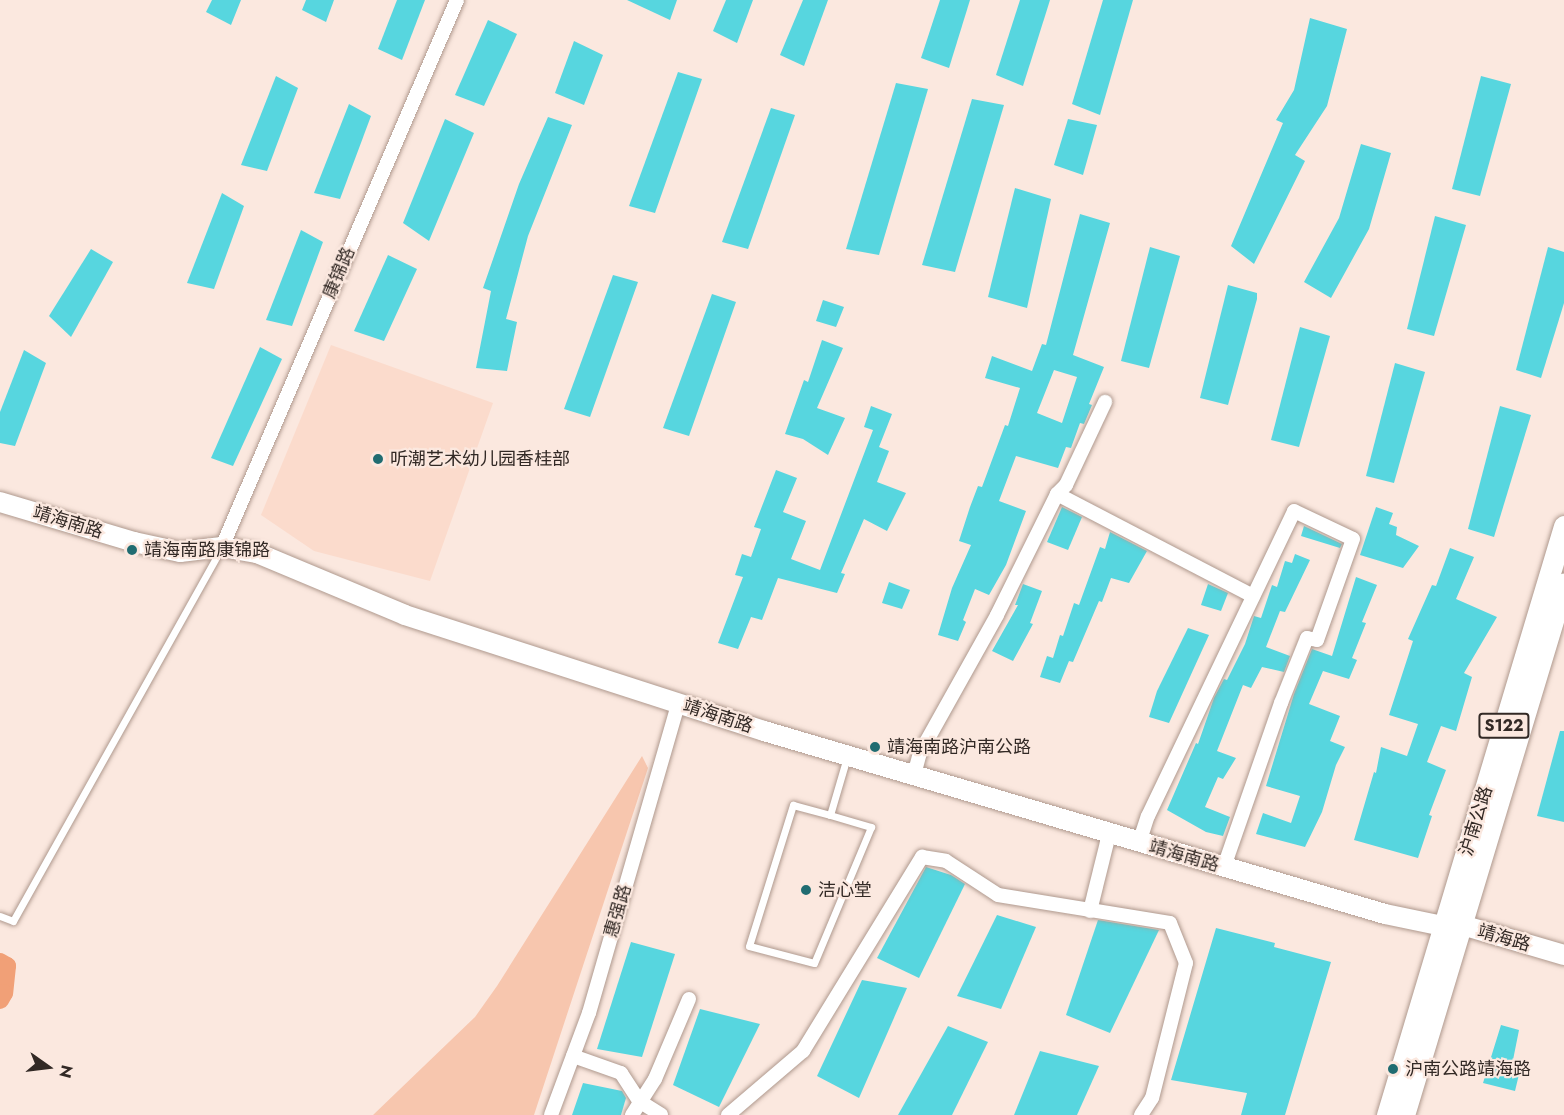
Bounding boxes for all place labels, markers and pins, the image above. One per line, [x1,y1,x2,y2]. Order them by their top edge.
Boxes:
place label: 听潮艺术幼儿园香桂部 [390,448,570,470]
marker: 听潮艺术幼儿园香桂部 [371,452,385,466]
place label: 靖海南路康锦路 [144,539,270,561]
marker: 靖海南路康锦路 [125,543,139,557]
place label: 靖海南路沪南公路 [887,736,1031,758]
marker: 靖海南路沪南公路 [868,740,882,754]
place label: 洁心堂 [818,879,872,901]
marker: 洁心堂 [799,883,813,897]
place label: 沪南公路靖海路 [1405,1058,1531,1080]
marker: 沪南公路靖海路 [1386,1062,1400,1076]

